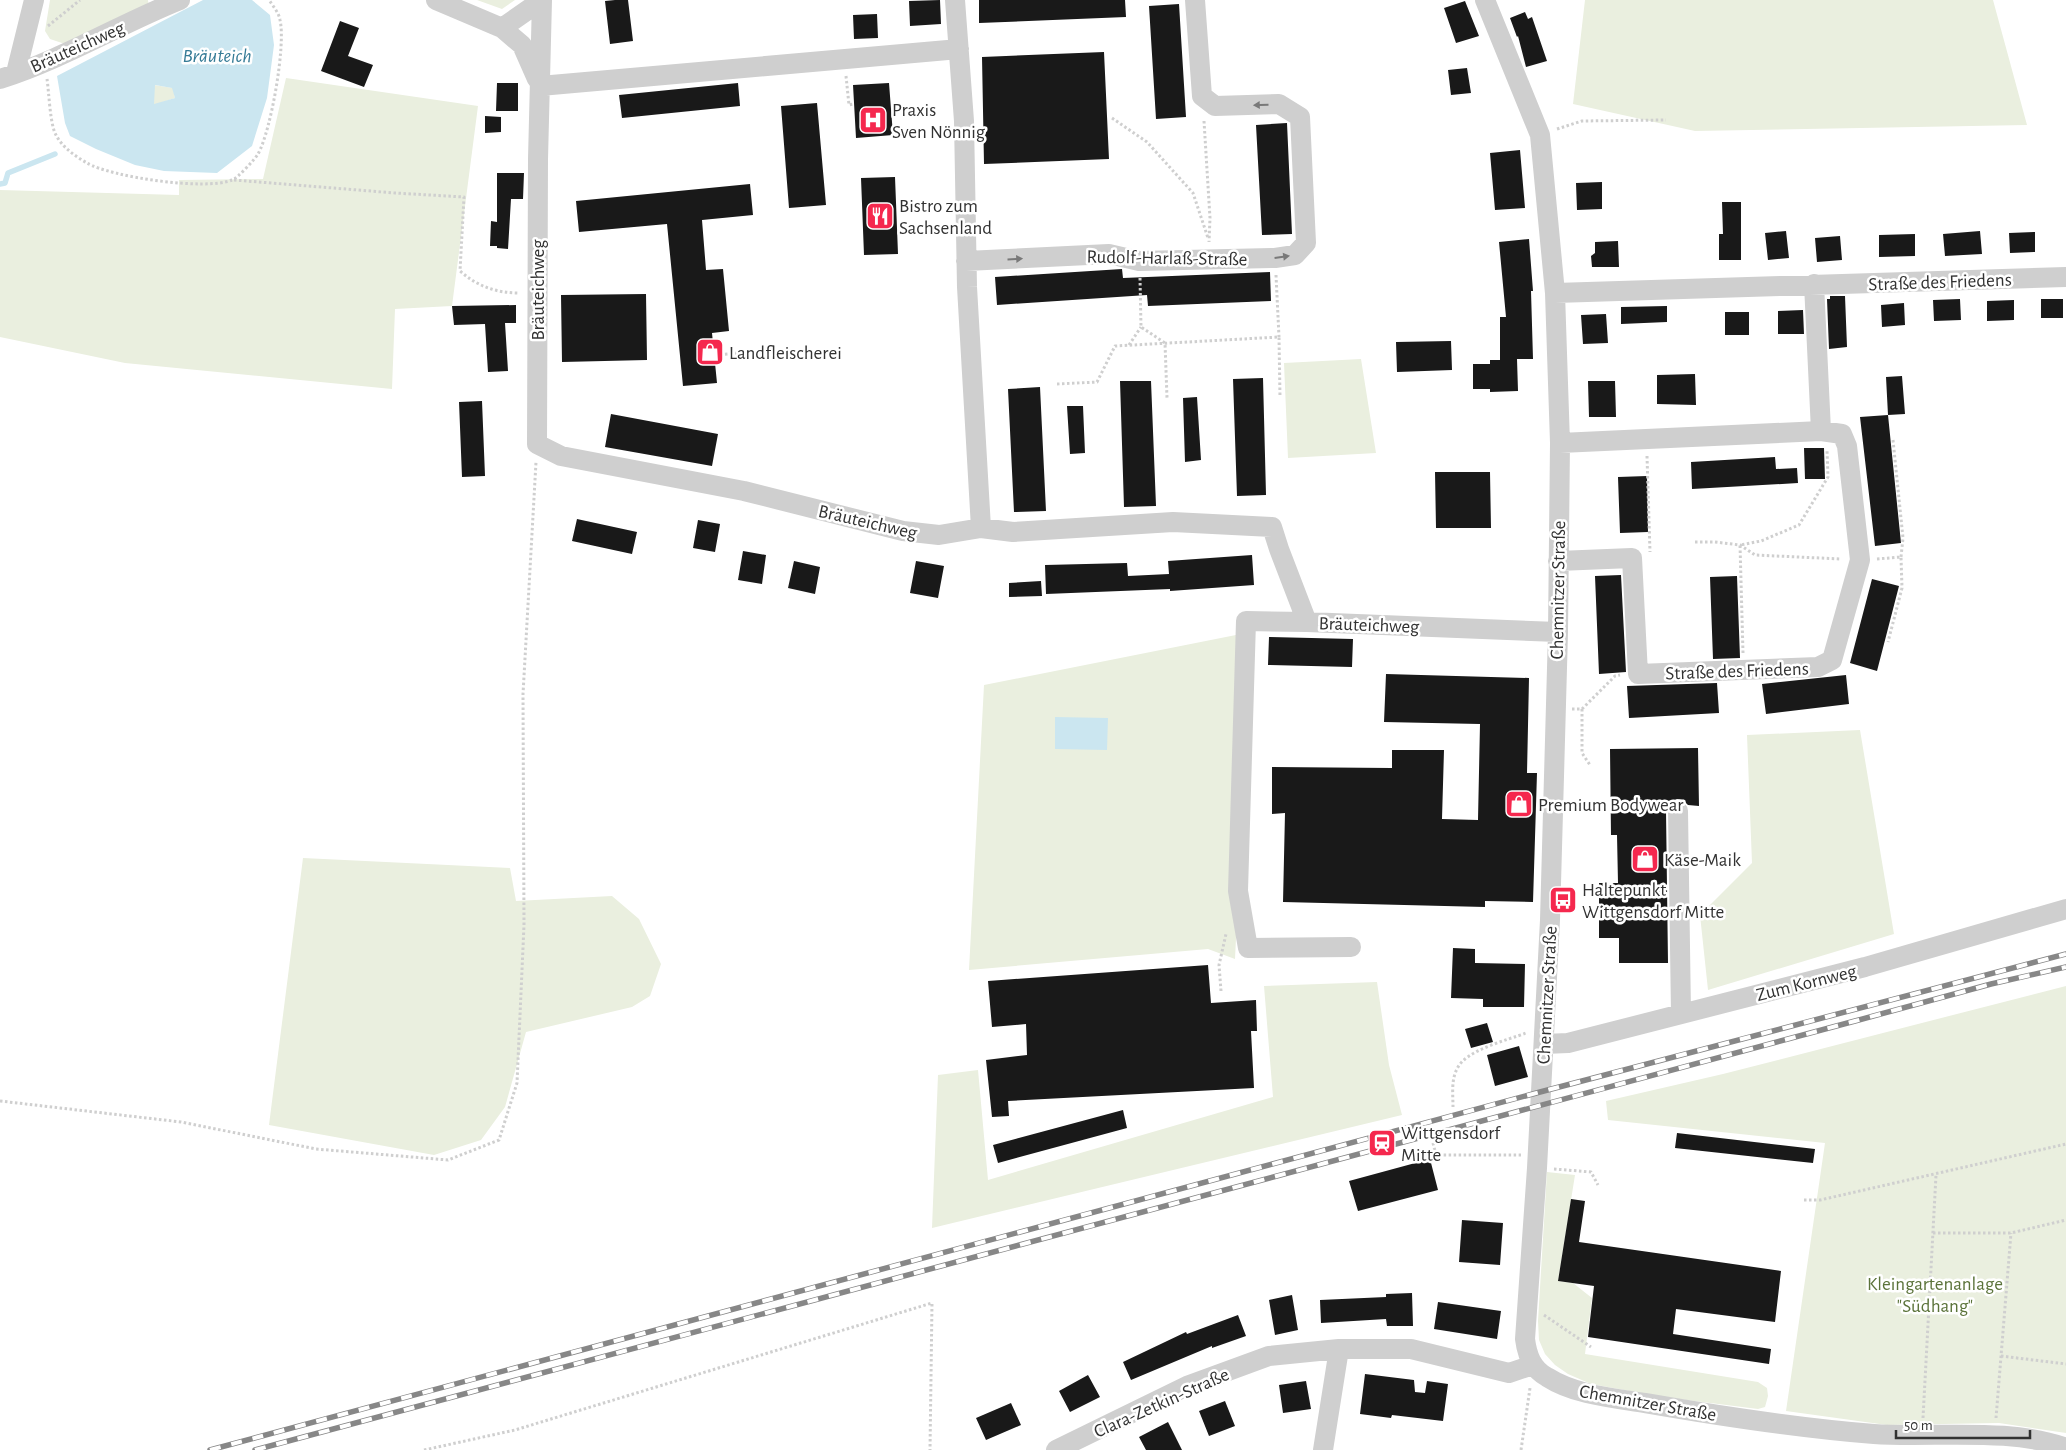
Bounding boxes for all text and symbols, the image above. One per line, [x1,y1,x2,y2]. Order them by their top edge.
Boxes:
street label: Bräuteichweg [28,18,128,77]
water label: Bräuteich [182,46,252,66]
place label: Praxis Sven Nönnig [892,101,986,142]
one-way arrow [1253,101,1269,109]
hospital icon: Praxis Sven Nönnig [858,105,888,135]
place label: Bistro zum Sachsenland [899,197,992,238]
restaurant icon: Bistro zum Sachsenland [865,201,895,231]
street label: Bräuteichweg [529,239,548,340]
street label: Rudolf-Harlaß-Straße [1086,248,1248,269]
one-way arrow [1274,252,1290,260]
one-way arrow [1007,254,1023,262]
street label: Straße des Friedens [1868,271,2012,294]
shop icon: Landfleischerei [695,337,725,367]
place label: Landfleischerei [729,344,842,363]
street label: Bräuteichweg [816,502,920,543]
street label: Chemnitzer Straße [1548,521,1569,659]
street label: Bräuteichweg [1318,614,1420,637]
street label: Straße des Friedens [1665,660,1809,683]
shop icon: Premium Bodywear [1504,789,1534,819]
place label: Premium Bodywear [1538,796,1683,815]
shop icon: Käse-Maik [1630,844,1660,874]
place label: Käse-Maik [1664,851,1741,870]
place label: Haltepunkt Wittgensdorf Mitte [1582,881,1724,922]
bus stop icon: Haltepunkt Wittgensdorf Mitte [1548,885,1578,915]
street label: Chemnitzer Straße [1534,925,1561,1065]
street label: Zum Kornweg [1754,962,1859,1005]
place label: Wittgensdorf Mitte [1401,1124,1501,1165]
station icon: Wittgensdorf Mitte [1367,1128,1397,1158]
park label: Kleingartenanlage "Südhang" [1867,1275,2003,1316]
street label: Clara-Zetkin-Straße [1091,1365,1232,1442]
street label: Chemnitzer Straße [1578,1382,1718,1425]
scale bar [1896,1408,2030,1440]
text: 50 m [1904,1418,1933,1433]

